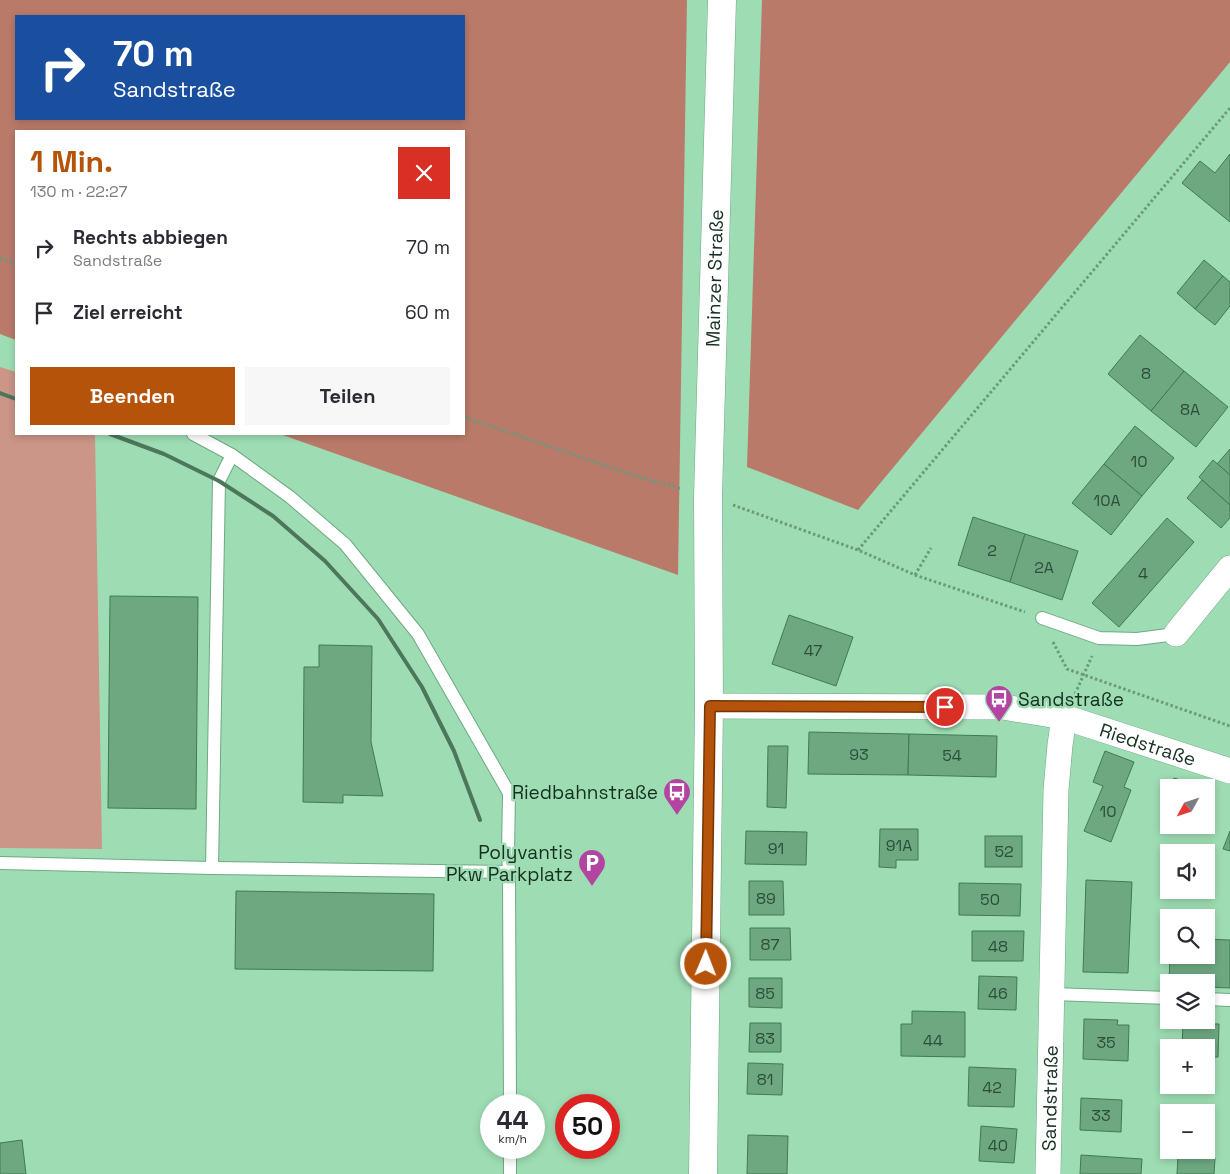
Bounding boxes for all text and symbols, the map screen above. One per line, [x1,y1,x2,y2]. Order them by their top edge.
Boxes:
text: 70 m [113,32,194,76]
icon: right [30,35,95,100]
text: Sandstraße [113,75,236,103]
text: 1 Min. [30,142,113,181]
button: close [398,147,450,199]
text: 130 m · 22:27 [30,181,128,202]
street label: Mainzer Straße [700,209,729,347]
text: Rechts abbiegen [73,225,228,250]
icon: right [30,234,58,262]
text: 70 m [406,235,450,260]
text: Sandstraße [73,250,162,271]
icon: arrive [30,299,58,327]
text: Ziel erreicht [73,300,183,325]
text: 60 m [405,300,450,325]
house number: 8 [1141,363,1151,384]
button: Beenden [30,367,235,425]
button: Teilen [245,367,450,425]
house number: 8A [1180,399,1200,420]
house number: 10 [1131,451,1147,472]
house number: 10A [1093,490,1121,511]
house number: 2 [987,540,997,561]
house number: 2A [1034,557,1054,578]
house number: 4 [1138,563,1148,584]
house number: 47 [804,640,822,661]
bus stop icon: Sandstraße [984,684,1014,723]
pin [924,686,966,728]
place label: Sandstraße [1018,687,1124,712]
icon: arrive [931,693,959,721]
street label: Riedstraße [1096,717,1199,772]
house number: 93 [849,744,869,765]
house number: 54 [942,745,962,766]
bus stop icon: Riedbahnstraße [662,777,692,816]
north arrow [1160,779,1215,834]
map controls [1160,779,1215,1159]
place label: Riedbahnstraße [512,780,658,805]
house number: 10 [1100,801,1116,822]
house number: 91A [886,835,912,856]
house number: 91 [768,838,784,859]
place label: Polyvantis Pkw Parkplatz [446,840,573,887]
house number: 52 [994,841,1014,862]
button: sound [1160,844,1215,899]
parking icon: Polyvantis Pkw Parkplatz [577,848,607,887]
house number: 89 [756,888,776,909]
house number: 50 [980,889,1000,910]
button: search [1160,909,1215,964]
house number: 87 [761,934,779,955]
house number: 48 [988,936,1008,957]
position arrow [679,937,731,989]
button: layers [1160,974,1215,1029]
house number: 85 [755,983,775,1004]
house number: 46 [988,983,1008,1004]
house number: 83 [755,1028,775,1049]
house number: 44 [923,1030,943,1051]
house number: 35 [1096,1032,1116,1053]
button: + [1160,1039,1215,1094]
street label: Sandstraße [1036,1045,1064,1151]
house number: 81 [757,1069,773,1090]
house number: 42 [982,1077,1002,1098]
speed limit sign: 50 [555,1094,620,1159]
text: 44 [497,1104,528,1136]
button: − [1160,1104,1215,1159]
house number: 33 [1091,1105,1111,1126]
text: km/h [498,1131,527,1147]
house number: 40 [988,1135,1008,1156]

